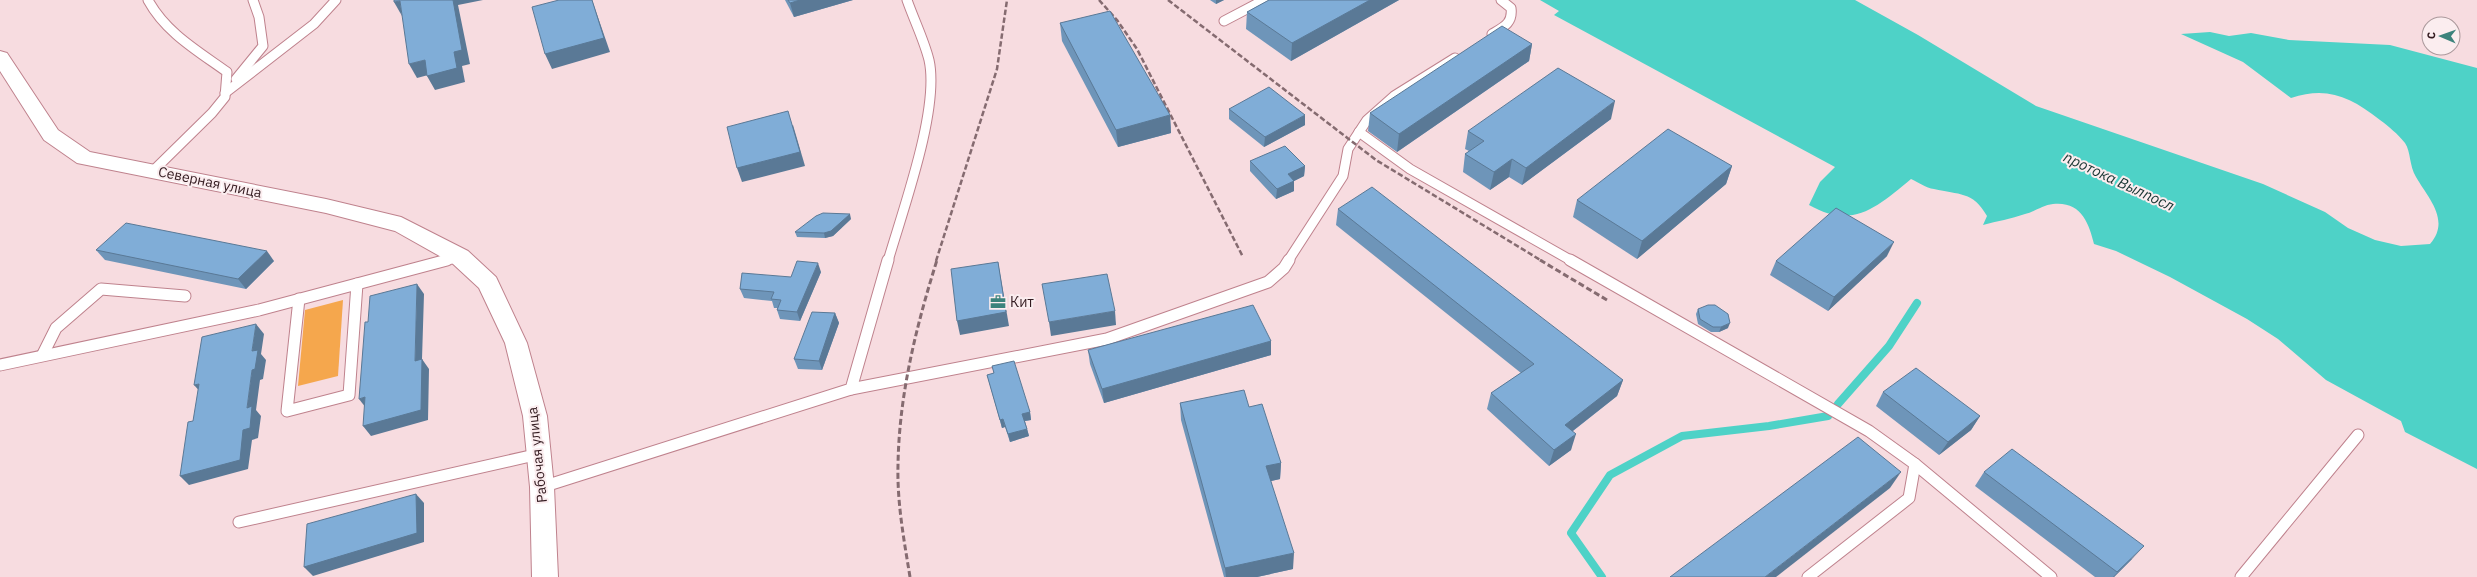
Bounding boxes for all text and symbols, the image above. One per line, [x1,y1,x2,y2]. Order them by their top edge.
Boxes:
north arrow [2421,16,2461,56]
text: С [2424,32,2438,39]
water label: протока Вылпосл [2061,147,2177,215]
street label: Северная улица [157,162,264,202]
office icon: Кит [989,293,1007,311]
place label: Кит [1010,293,1034,311]
street label: Рабочая улица [523,406,551,504]

